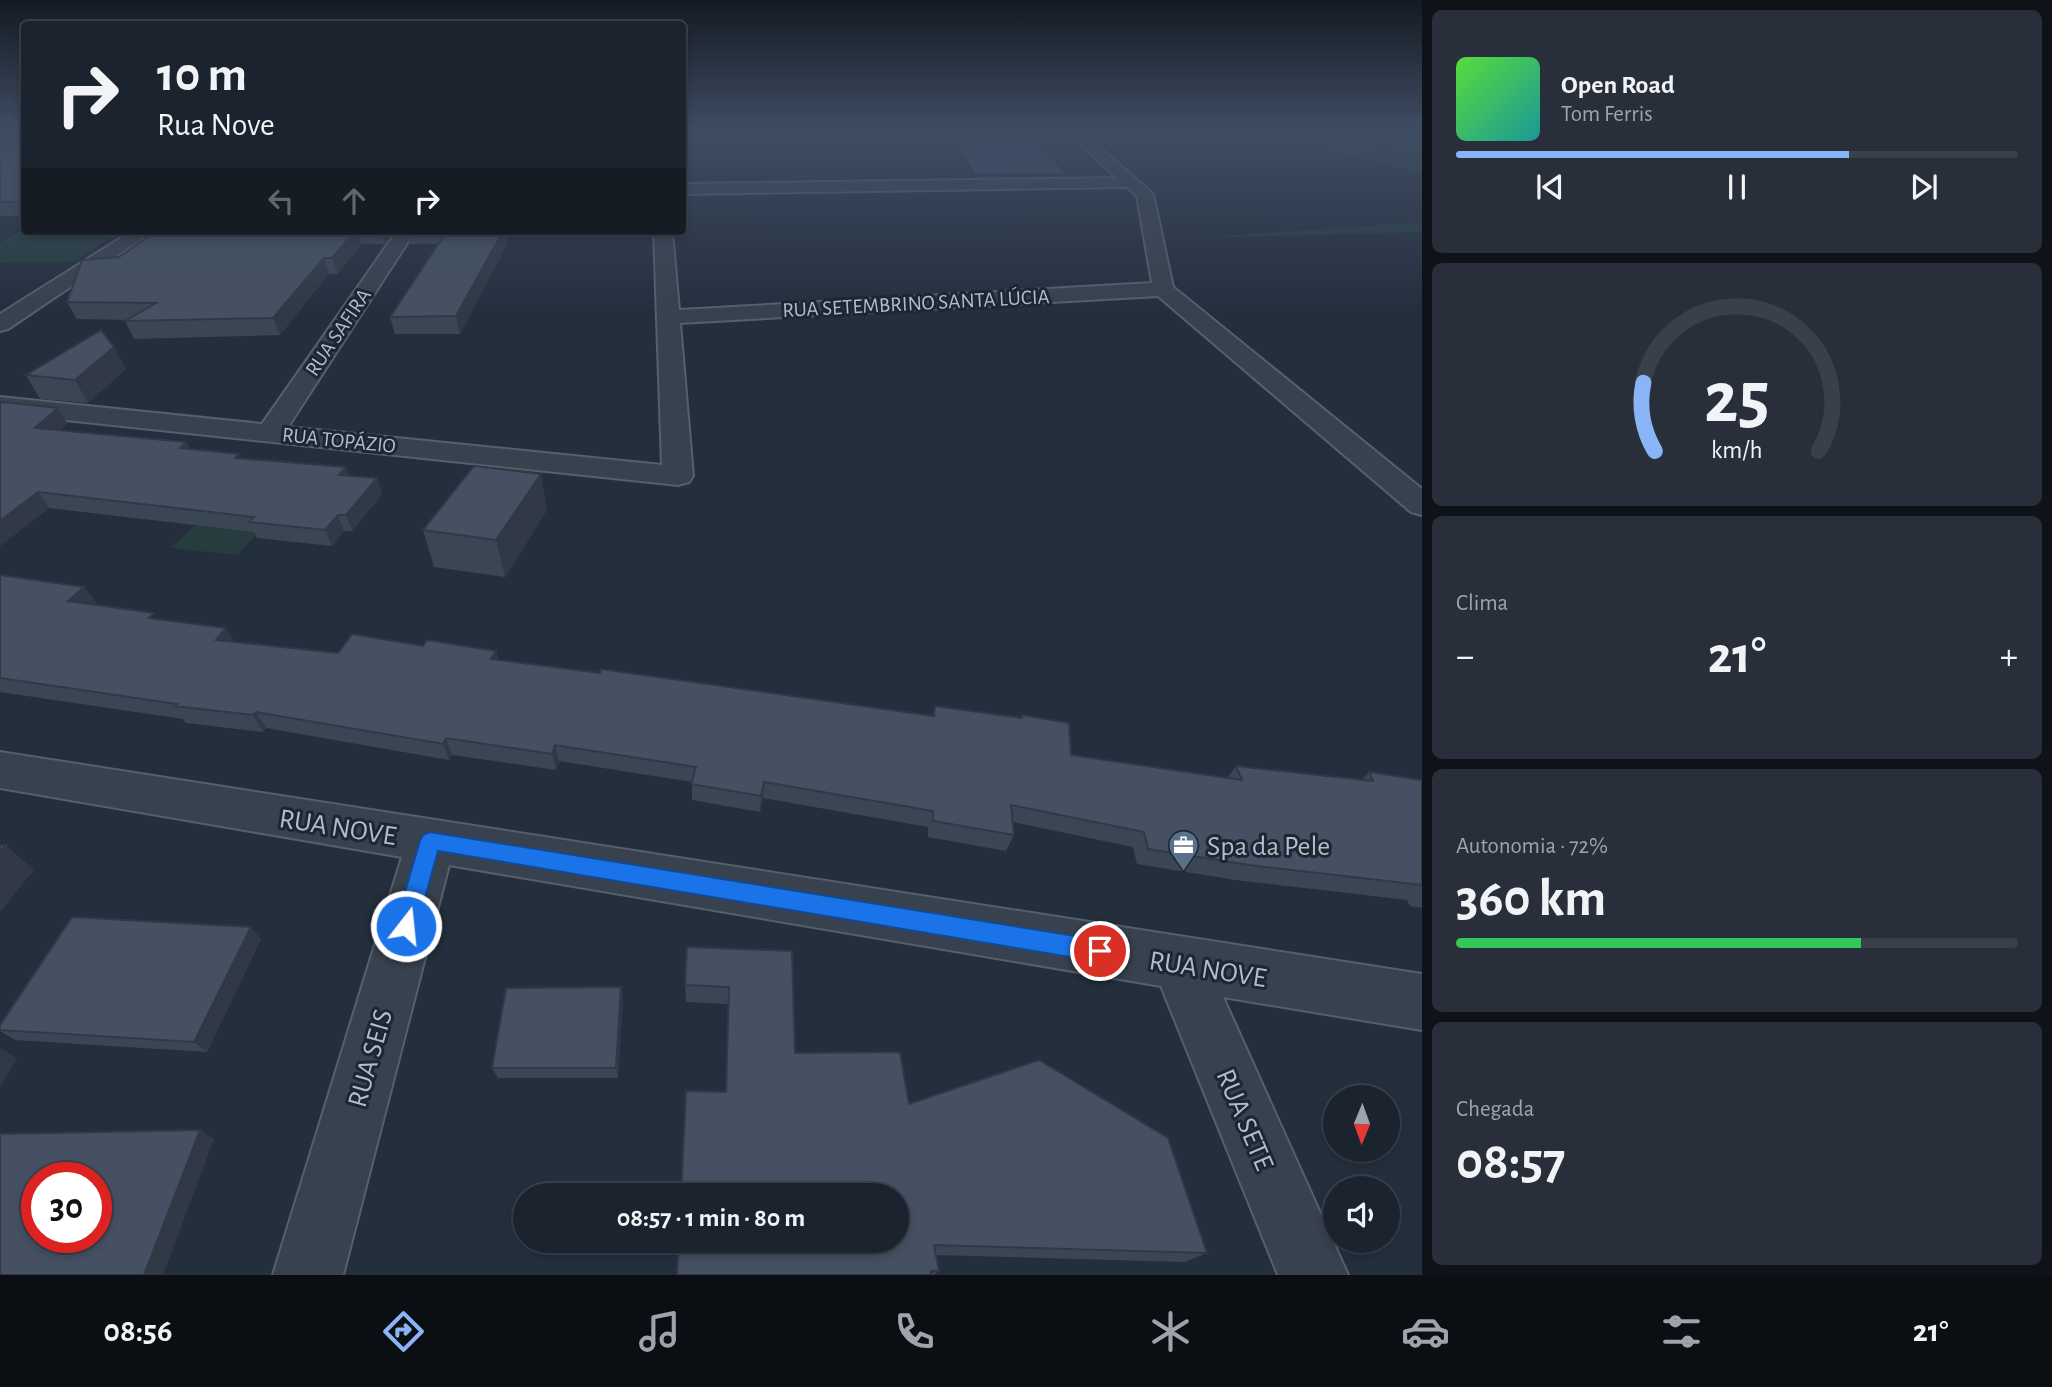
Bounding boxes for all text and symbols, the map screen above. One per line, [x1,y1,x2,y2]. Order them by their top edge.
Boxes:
icon: right [42,49,133,140]
text: 10 m [157,51,247,100]
text: Open Road [1561,72,1675,98]
text: Tom Ferris [1561,103,1653,126]
text: Rua Nove [157,109,275,141]
icon: previous [1531,168,1569,206]
icon: pause [1718,168,1756,206]
icon: next [1905,168,1943,206]
icon: left [262,182,300,220]
icon: ahead [335,182,373,220]
icon: right [408,182,446,220]
street label: RUA SETEMBRINO SANTA LÚCIA [782,284,1050,321]
street label: RUA SAFIRA [302,285,375,380]
text: 25 [1704,363,1770,436]
street label: RUA TOPÁZIO [281,422,397,457]
text: km/h [1711,437,1763,462]
text: Clima [1456,592,1508,615]
text: 21° [1708,630,1766,682]
text: − [1456,638,1474,676]
text: + [2000,638,2018,676]
street label: RUA NOVE [277,805,398,851]
office icon: Spa da Pele [1167,828,1201,872]
place label: Spa da Pele [1207,833,1330,861]
text: Autonomia · 72% [1456,835,1608,858]
text: 360 km [1456,873,1606,925]
position arrow [369,889,443,963]
pin [1070,921,1130,981]
icon: arrive [1081,932,1119,970]
street label: RUA NOVE [1147,947,1268,993]
street label: RUA SEIS [344,1006,398,1111]
street label: RUA SETE [1210,1065,1278,1174]
north arrow [1323,1085,1400,1162]
map controls [1323,1085,1400,1253]
text: Chegada [1456,1098,1534,1121]
text: 08:57 [1456,1136,1566,1188]
speed limit sign: 30 [21,1162,112,1253]
button: sound [1323,1176,1400,1253]
text: 08:57 · 1 min · 80 m [617,1205,805,1231]
icon: directions [379,1307,428,1356]
icon: music [635,1307,684,1356]
icon: phone [890,1307,939,1356]
icon: climate [1146,1307,1195,1356]
icon: car [1401,1307,1450,1356]
icon: filters [1657,1307,1706,1356]
text: 08:56 [103,1315,172,1347]
text: 21° [1913,1315,1949,1347]

